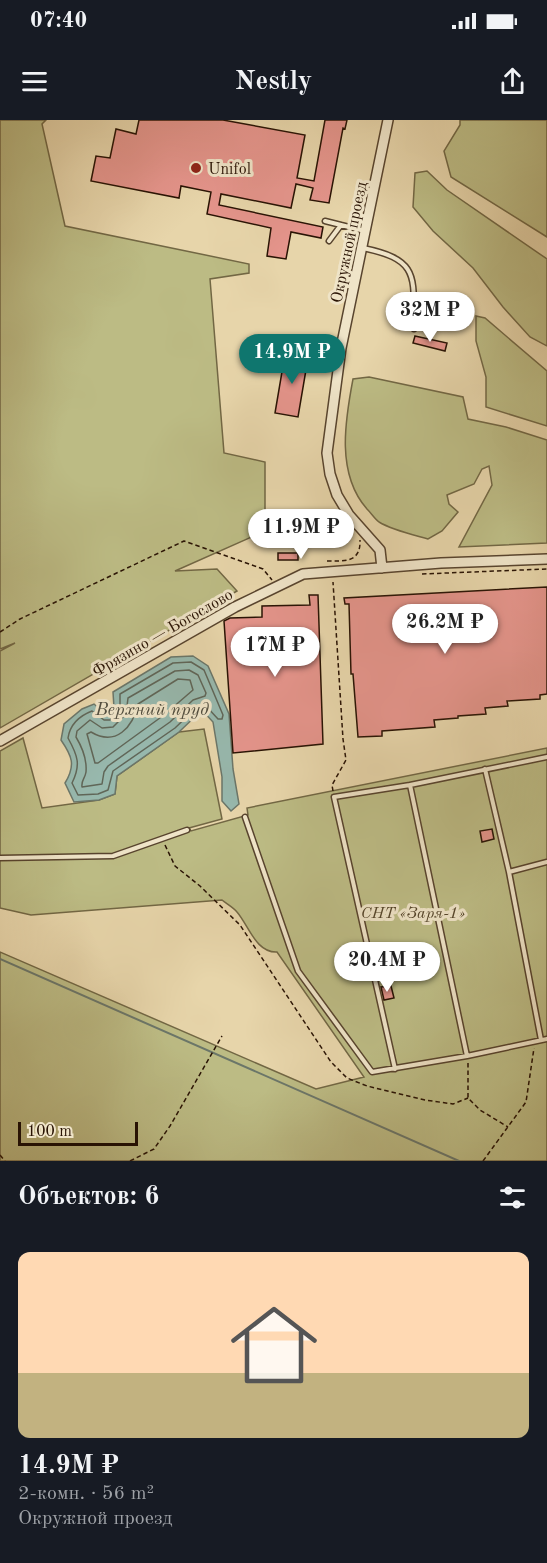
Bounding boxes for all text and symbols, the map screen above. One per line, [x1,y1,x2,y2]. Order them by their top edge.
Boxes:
text: 07:40 [30,10,87,32]
icon: menu [18,65,51,98]
icon: share [496,65,529,98]
text: Nestly [235,68,312,95]
marker: Unifol [189,161,203,175]
place label: Unifol [208,162,251,178]
street label: Окружной проезд [329,180,371,304]
pin: 32M ₽ [388,292,472,343]
text: 32M ₽ [400,301,460,321]
pin: 14.9M ₽ [237,334,347,385]
text: 14.9M ₽ [253,343,331,363]
pin: 11.9M ₽ [246,509,356,560]
text: 11.9M ₽ [262,518,340,538]
street label: Фрязино — Богослово [90,587,236,680]
pin: 26.2M ₽ [390,604,500,655]
text: 26.2M ₽ [406,613,484,633]
pin: 17M ₽ [233,627,317,678]
text: 17M ₽ [245,636,305,656]
water label: Верхний пруд [94,701,209,719]
park label: СНТ «Заря-1» [361,906,465,922]
pin: 20.4M ₽ [332,942,442,993]
text: 20.4M ₽ [348,951,426,971]
scale bar [18,1119,138,1146]
text: 100 m [27,1124,72,1140]
icon: filters [496,1181,529,1214]
text: Объектов: 6 [18,1184,159,1210]
icon: home [220,1291,328,1399]
text: 14.9M ₽ [18,1453,119,1479]
text: 2-комн. · 56 m² [18,1484,154,1504]
text: Окружной проезд [18,1509,172,1529]

